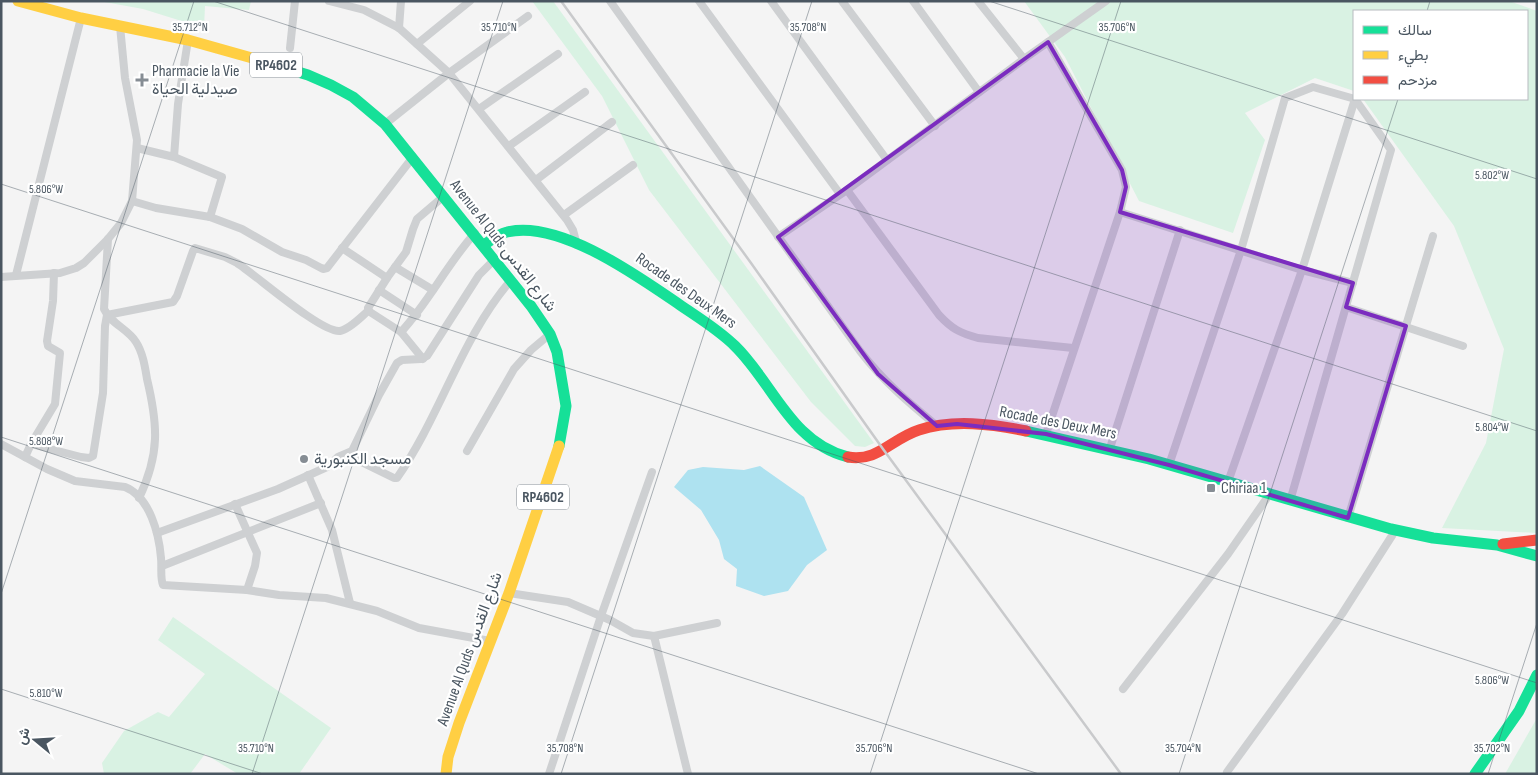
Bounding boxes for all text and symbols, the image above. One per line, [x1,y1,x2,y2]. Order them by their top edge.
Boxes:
legend [1353,10,1528,100]
text: 35.712°N [172,20,208,35]
text: 35.710°N [481,20,517,35]
text: 35.708°N [790,20,826,35]
text: 35.706°N [1099,20,1135,35]
text: سالك [1398,21,1432,40]
text: بطيء [1398,46,1428,68]
road number: RP4602 [250,52,302,78]
place label: Pharmacie la Vie صيدلية الحياة [152,62,239,99]
text: مزدحم [1398,71,1437,90]
marker: Pharmacie la Vie صيدلية الحياة [136,74,148,86]
text: 5.802°W [1475,168,1509,183]
street label: Avenue Al Quds شارع القدس [444,175,560,316]
text: 5.806°W [29,182,63,197]
street label: Rocade des Deux Mers [632,249,740,333]
street label: Rocade des Deux Mers [998,402,1118,444]
text: 5.804°W [1475,420,1509,435]
text: 5.808°W [29,434,63,449]
place label: مسجد الكنبورية [314,450,411,469]
marker: مسجد الكنبورية [298,453,310,465]
place label: Chiriaa 1 [1221,479,1267,498]
marker: Chiriaa 1 [1205,482,1217,494]
road number: RP4602 [517,484,569,510]
street label: Avenue Al Quds شارع القدس [433,570,508,730]
text: 5.806°W [1475,673,1509,688]
text: 5.810°W [29,686,63,701]
north arrow [10,715,60,765]
text: ش [12,725,34,747]
text: 35.710°N [238,741,274,756]
text: 35.708°N [547,741,583,756]
text: 35.706°N [856,741,892,756]
text: 35.704°N [1165,741,1201,756]
text: 35.702°N [1474,741,1510,756]

